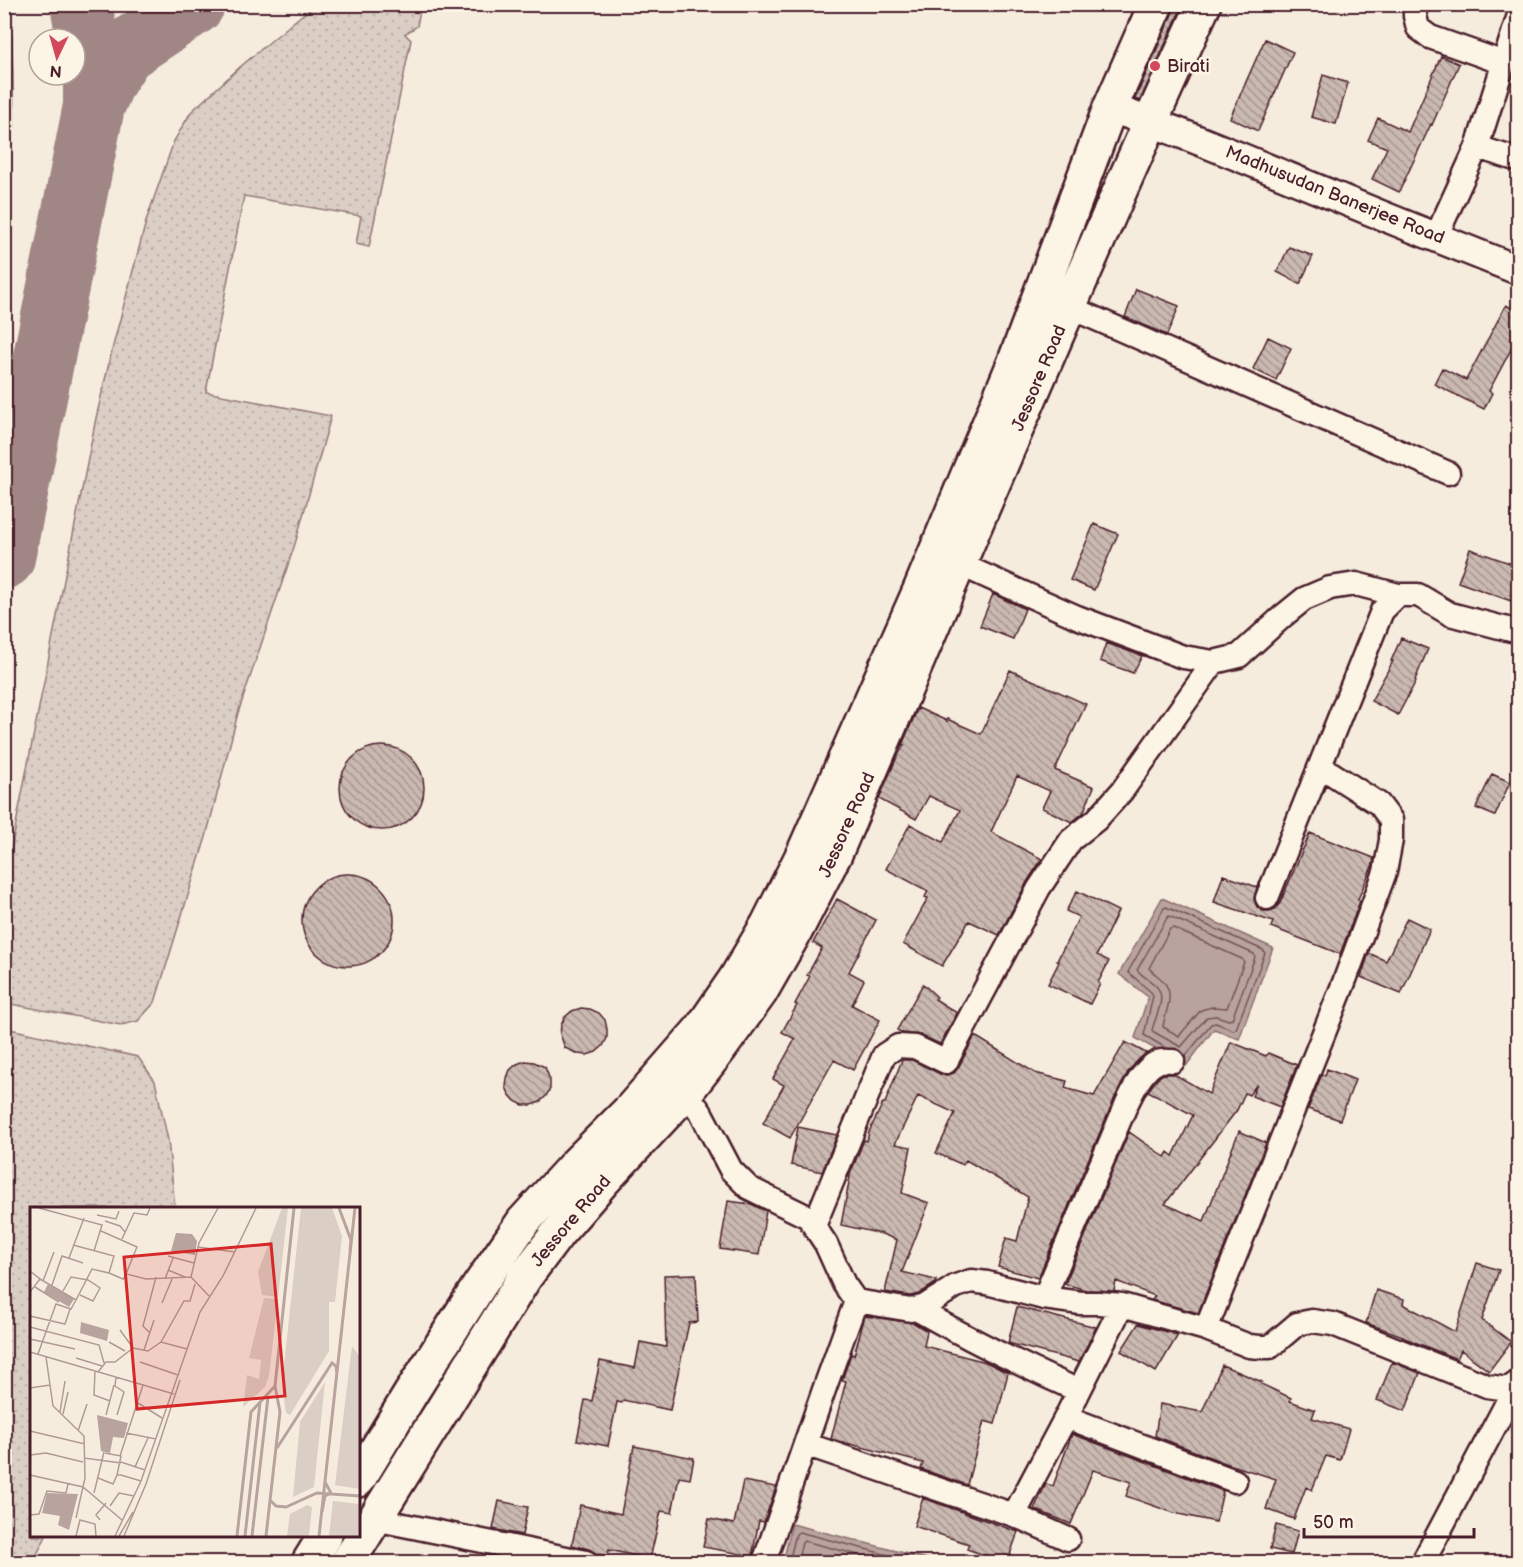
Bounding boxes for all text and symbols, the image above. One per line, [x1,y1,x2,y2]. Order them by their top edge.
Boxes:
north arrow [27,27,87,87]
place label: Birati [1167,56,1210,77]
marker: Birati [1148,59,1162,73]
text: N [49,60,63,80]
street label: Madhusudan Banerjee Road [1222,141,1448,249]
street label: Jessore Road [1007,322,1071,434]
street label: Jessore Road [814,769,880,881]
street label: Jessore Road [527,1171,615,1271]
inset map [30,1207,360,1537]
scale bar [1304,1501,1474,1539]
text: 50 m [1313,1512,1354,1533]

